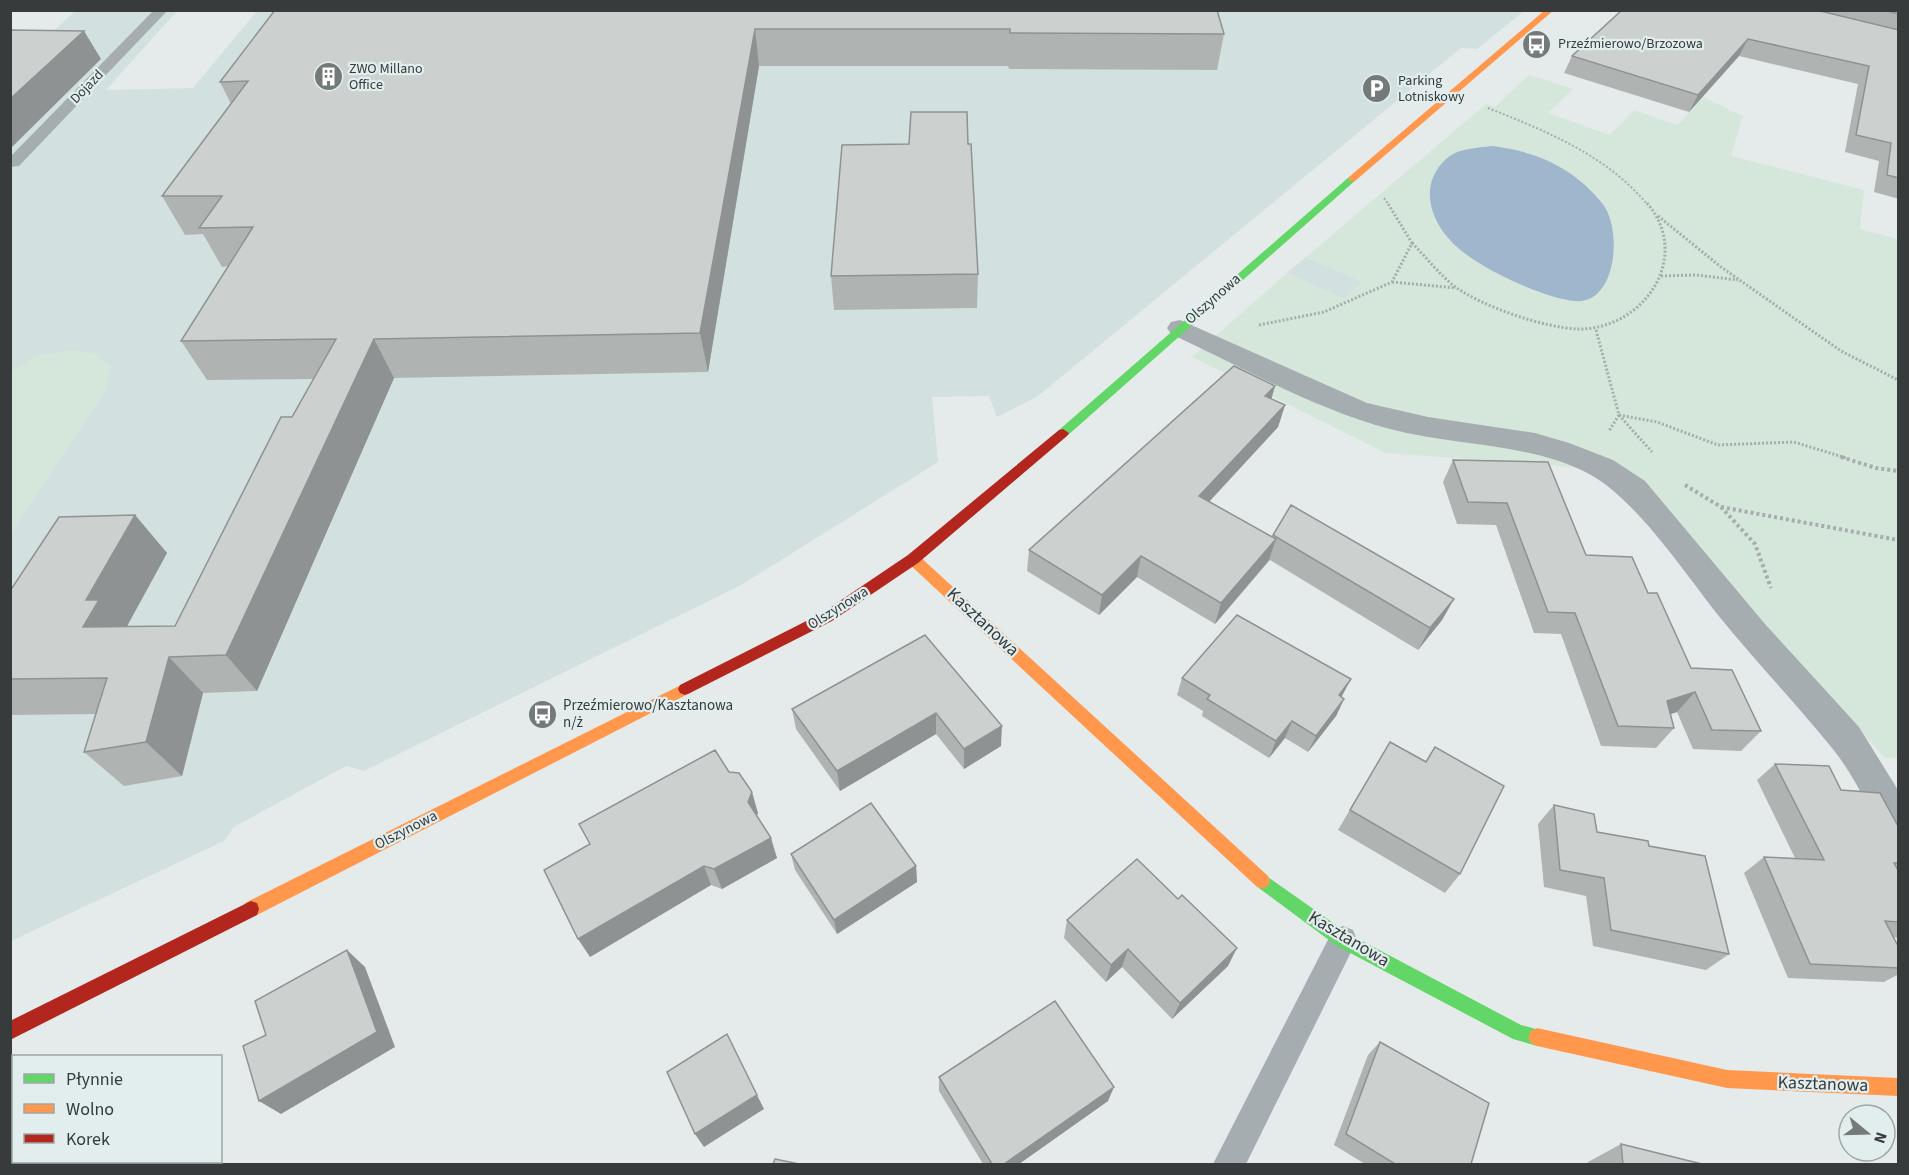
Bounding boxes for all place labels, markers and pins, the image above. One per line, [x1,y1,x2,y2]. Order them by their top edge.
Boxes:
bus stop icon: Przeźmierowo/Brzozowa [1521,28,1553,60]
place label: Przeźmierowo/Brzozowa [1558,34,1703,54]
place label: ZWO Millano Office [349,59,423,95]
building icon: ZWO Millano Office [312,61,344,93]
place label: Parking Lotniskowy [1398,71,1465,107]
parking icon: Parking Lotniskowy [1361,73,1393,105]
place label: Przeźmierowo/Kasztanowa n/ż [563,695,733,733]
bus stop icon: Przeźmierowo/Kasztanowa n/ż [526,698,558,730]

